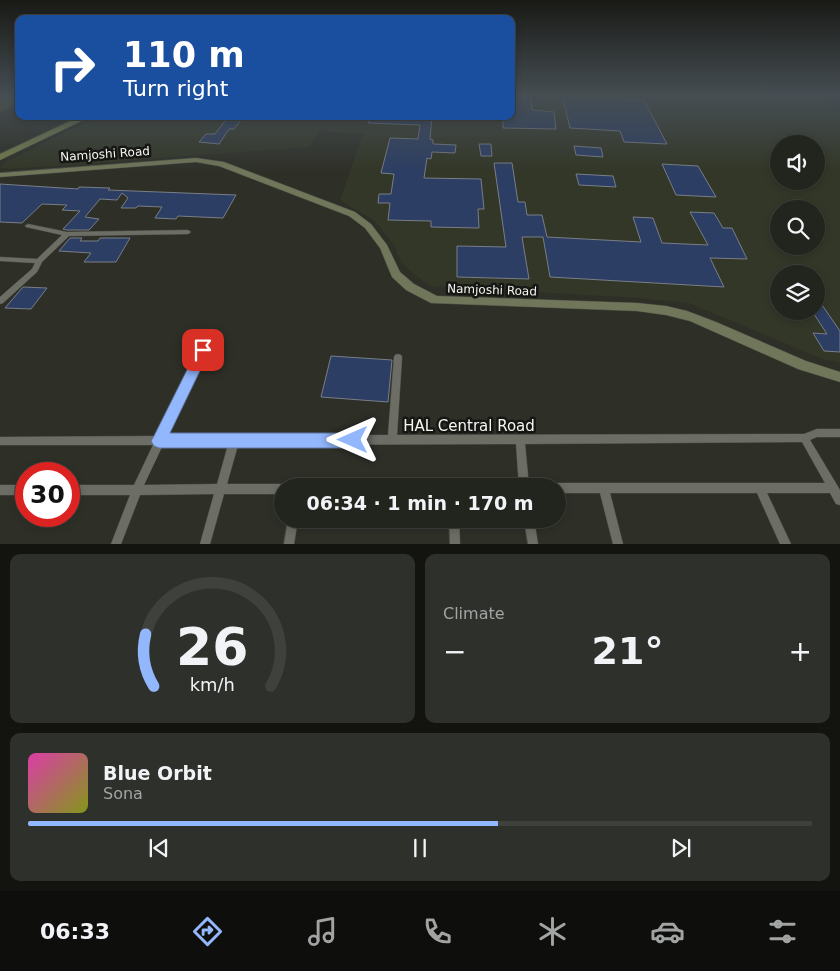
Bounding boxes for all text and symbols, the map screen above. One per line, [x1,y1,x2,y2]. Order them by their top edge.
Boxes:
icon: right [40,35,105,100]
text: 110 m [123,35,245,75]
text: Turn right [123,76,228,101]
map controls [770,135,825,320]
button: sound [770,135,825,190]
street label: Namjoshi Road [60,144,150,164]
button: search [770,200,825,255]
button: layers [770,265,825,320]
street label: Namjoshi Road [447,281,537,299]
pin [182,329,224,371]
icon: arrive [189,336,217,364]
position arrow [326,413,378,465]
street label: HAL Central Road [403,417,535,435]
speed limit sign: 30 [15,462,80,527]
text: 06:34 · 1 min · 170 m [306,492,534,514]
text: Climate [443,604,505,623]
text: 26 [176,617,249,677]
text: 21° [592,629,663,673]
text: − [443,635,466,668]
text: + [789,635,812,668]
text: km/h [190,674,235,695]
text: Blue Orbit [103,762,212,784]
text: Sona [103,784,143,803]
icon: previous [145,834,173,862]
icon: pause [406,834,434,862]
icon: next [667,834,695,862]
icon: directions [190,914,225,949]
icon: music [305,914,340,949]
icon: phone [420,914,455,949]
icon: climate [535,914,570,949]
icon: car [650,914,685,949]
icon: filters [765,914,800,949]
text: 06:33 [40,919,110,944]

